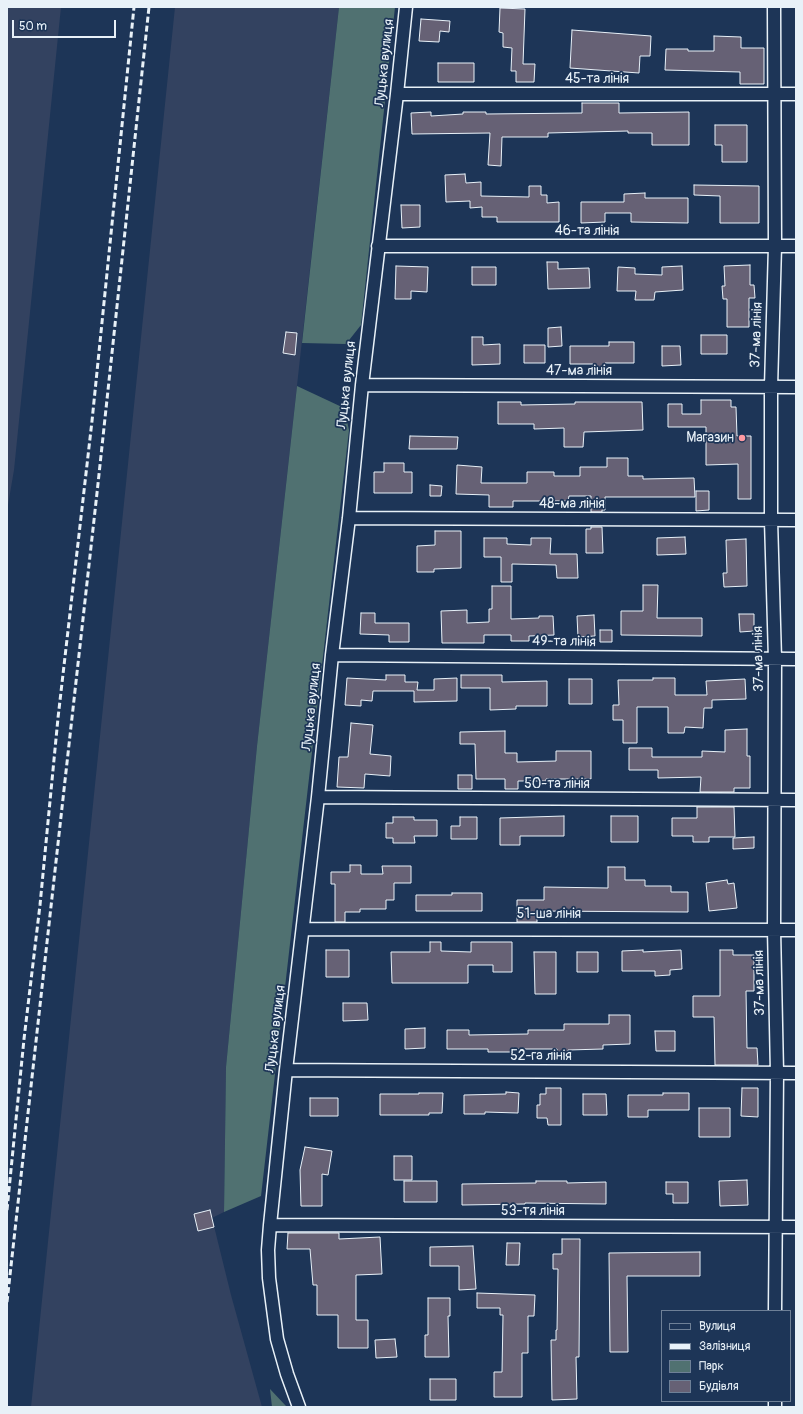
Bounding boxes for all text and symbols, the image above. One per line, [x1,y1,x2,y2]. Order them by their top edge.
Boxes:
scale bar [14,12,118,38]
street label: Луцька вулиця [372,18,398,108]
text: 50 m [19,19,47,34]
street label: 45-та лінія [565,71,629,87]
street label: 46-та лінія [555,223,619,239]
street label: 37-ма лінія [747,302,767,368]
street label: Луцька вулиця [334,340,360,430]
street label: 47-ма лінія [546,363,612,379]
place label: Магазин [686,430,734,446]
marker: Магазин [737,433,747,443]
street label: 48-ма лінія [539,496,605,512]
street label: 37-ма лінія [750,626,768,692]
street label: 49-та лінія [532,633,596,651]
street label: Луцька вулиця [299,662,325,752]
street label: 50-та лінія [524,776,590,792]
street label: 51-ша лінія [517,906,581,922]
street label: 37-ма лінія [751,950,769,1016]
street label: Луцька вулиця [262,984,290,1074]
street label: 52-га лінія [510,1048,572,1064]
street label: 53-тя лінія [501,1203,565,1219]
legend [661,1310,791,1402]
text: Вулиця [699,1319,736,1334]
text: Залізниця [699,1339,751,1354]
text: Парк [699,1359,724,1374]
text: Будівля [699,1379,739,1394]

